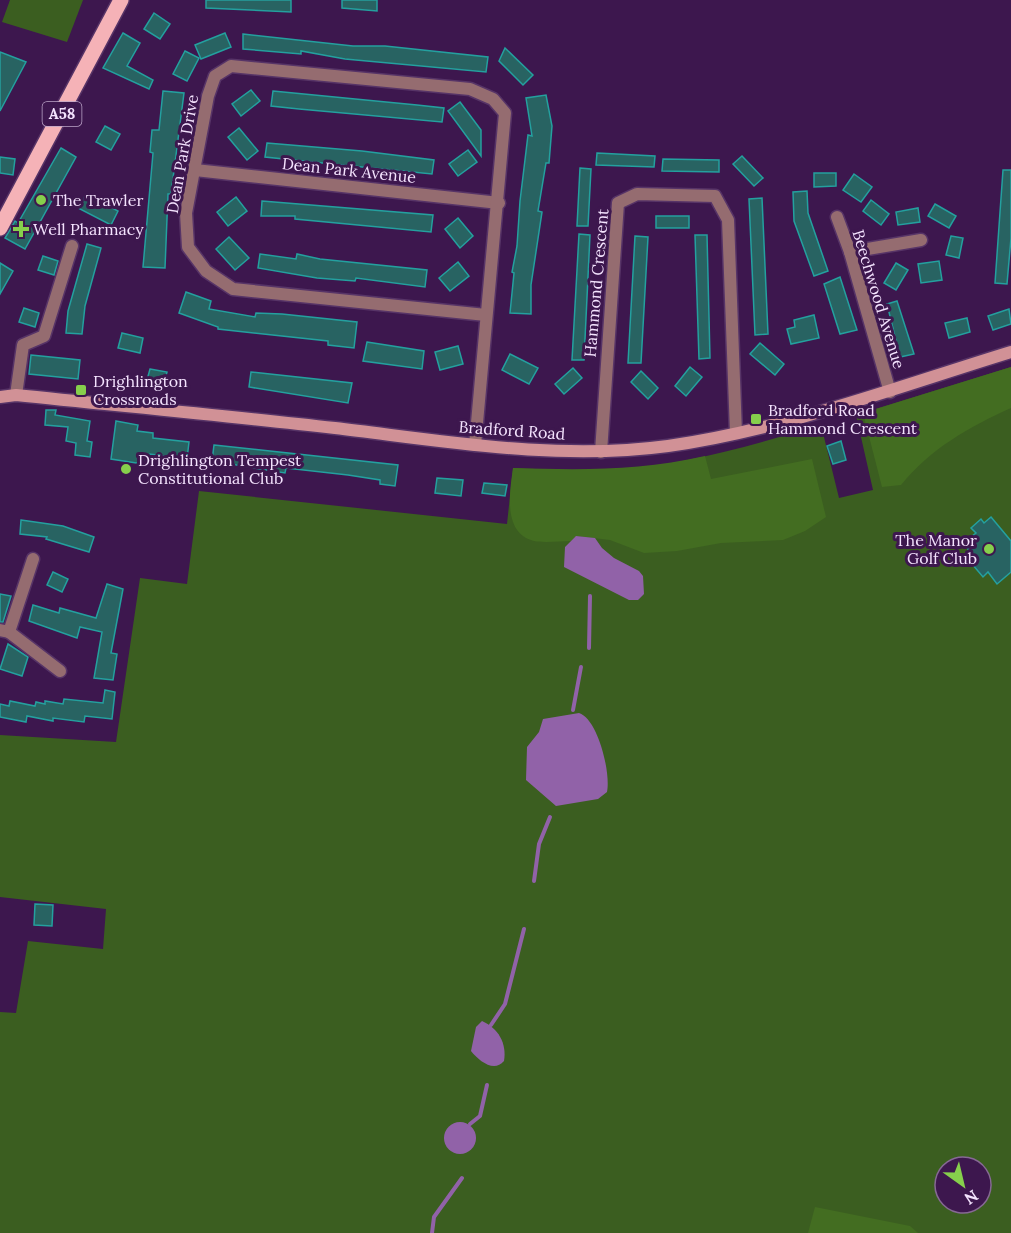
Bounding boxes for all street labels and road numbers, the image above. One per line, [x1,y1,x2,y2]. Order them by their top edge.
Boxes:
street label: Dean Park Drive [162,93,202,215]
road number: A58 [42,102,82,126]
street label: Dean Park Avenue [281,153,417,187]
street label: Hammond Crescent [580,207,613,358]
street label: Beechwood Avenue [848,227,910,371]
street label: Bradford Road [458,416,566,444]

